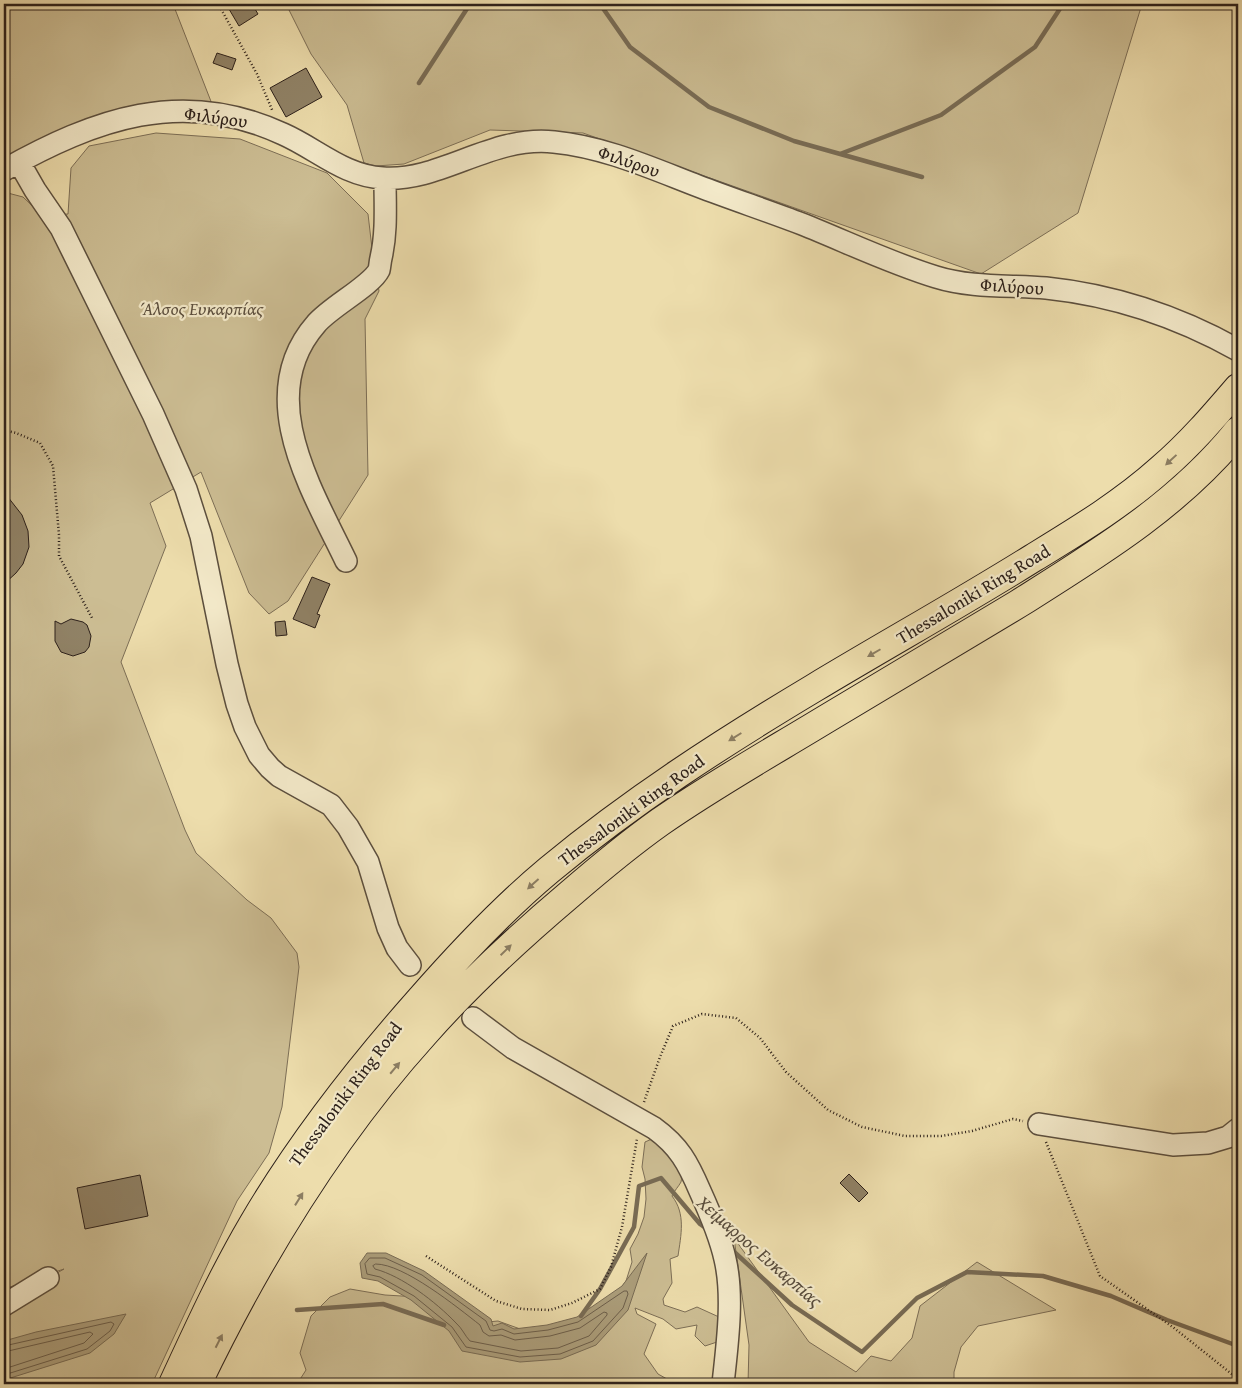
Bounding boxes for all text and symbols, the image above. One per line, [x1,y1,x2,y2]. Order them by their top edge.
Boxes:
street label: Φιλύρου [183,99,249,135]
street label: Φιλύρου [595,138,663,184]
street label: Φιλύρου [979,270,1045,302]
park label: Άλσος Ευκαρπίας [140,295,264,322]
one-way arrow [1166,454,1178,466]
street label: Thessaloniki Ring Road [891,537,1055,651]
one-way arrow [867,649,882,657]
one-way arrow [728,732,742,741]
street label: Thessaloniki Ring Road [552,747,710,872]
one-way arrow [528,878,540,890]
one-way arrow [500,944,512,956]
street label: Thessaloniki Ring Road [282,1016,409,1172]
one-way arrow [389,1062,400,1075]
water label: Χείμαρρος Ευκαρπίας [690,1188,829,1314]
one-way arrow [294,1193,304,1206]
one-way arrow [215,1334,223,1348]

